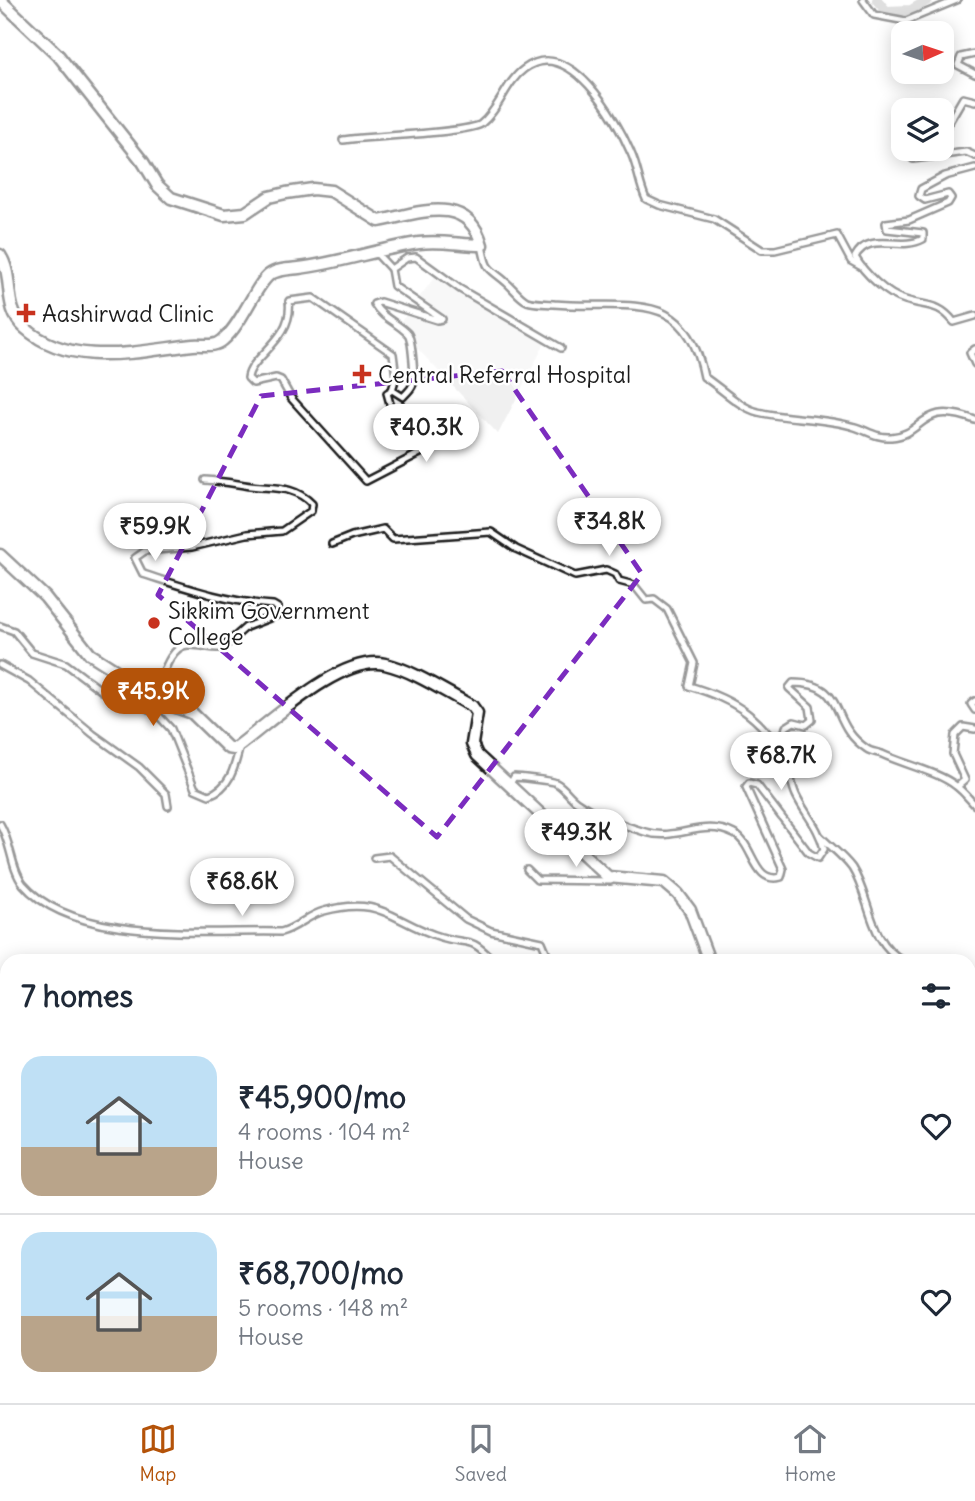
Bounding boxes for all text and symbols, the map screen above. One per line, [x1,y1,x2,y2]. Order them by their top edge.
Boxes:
north arrow [891,21,954,84]
map controls [891,21,954,161]
button: layers [891,98,954,161]
place label: Aashirwad Clinic [42,299,214,328]
marker: Aashirwad Clinic [16,303,36,323]
place label: Central Referral Hospital [378,360,631,389]
marker: Central Referral Hospital [352,364,372,384]
pin: ₹40.3K [369,405,483,464]
text: ₹40.3K [389,412,463,441]
pin: ₹34.8K [552,498,666,558]
pin: ₹59.9K [98,504,212,563]
text: ₹34.8K [573,506,645,535]
text: ₹59.9K [119,511,191,540]
place label: Sikkim Government College [168,596,370,651]
marker: Sikkim Government College [146,615,162,631]
pin: ₹45.9K [96,668,210,728]
text: ₹45.9K [117,676,189,705]
pin: ₹68.7K [724,732,838,792]
text: ₹68.7K [746,740,816,769]
pin: ₹49.3K [519,810,633,869]
text: ₹49.3K [540,817,612,846]
pin: ₹68.6K [185,858,299,918]
text: ₹68.6K [206,866,278,895]
text: 7 homes [21,977,133,1015]
icon: filters [917,977,955,1015]
text: ₹45,900/mo [238,1078,406,1116]
icon: home [77,1084,161,1168]
icon: heart [917,1107,955,1145]
text: 4 rooms · 104 m² [238,1117,410,1146]
text: House [238,1146,304,1175]
text: ₹68,700/mo [238,1254,404,1292]
icon: home [77,1260,161,1344]
icon: heart [917,1283,955,1321]
text: 5 rooms · 148 m² [238,1293,408,1322]
text: House [238,1322,304,1351]
tab: Map [139,1420,177,1486]
tab: Saved [455,1420,507,1486]
tab: Home [785,1420,836,1486]

